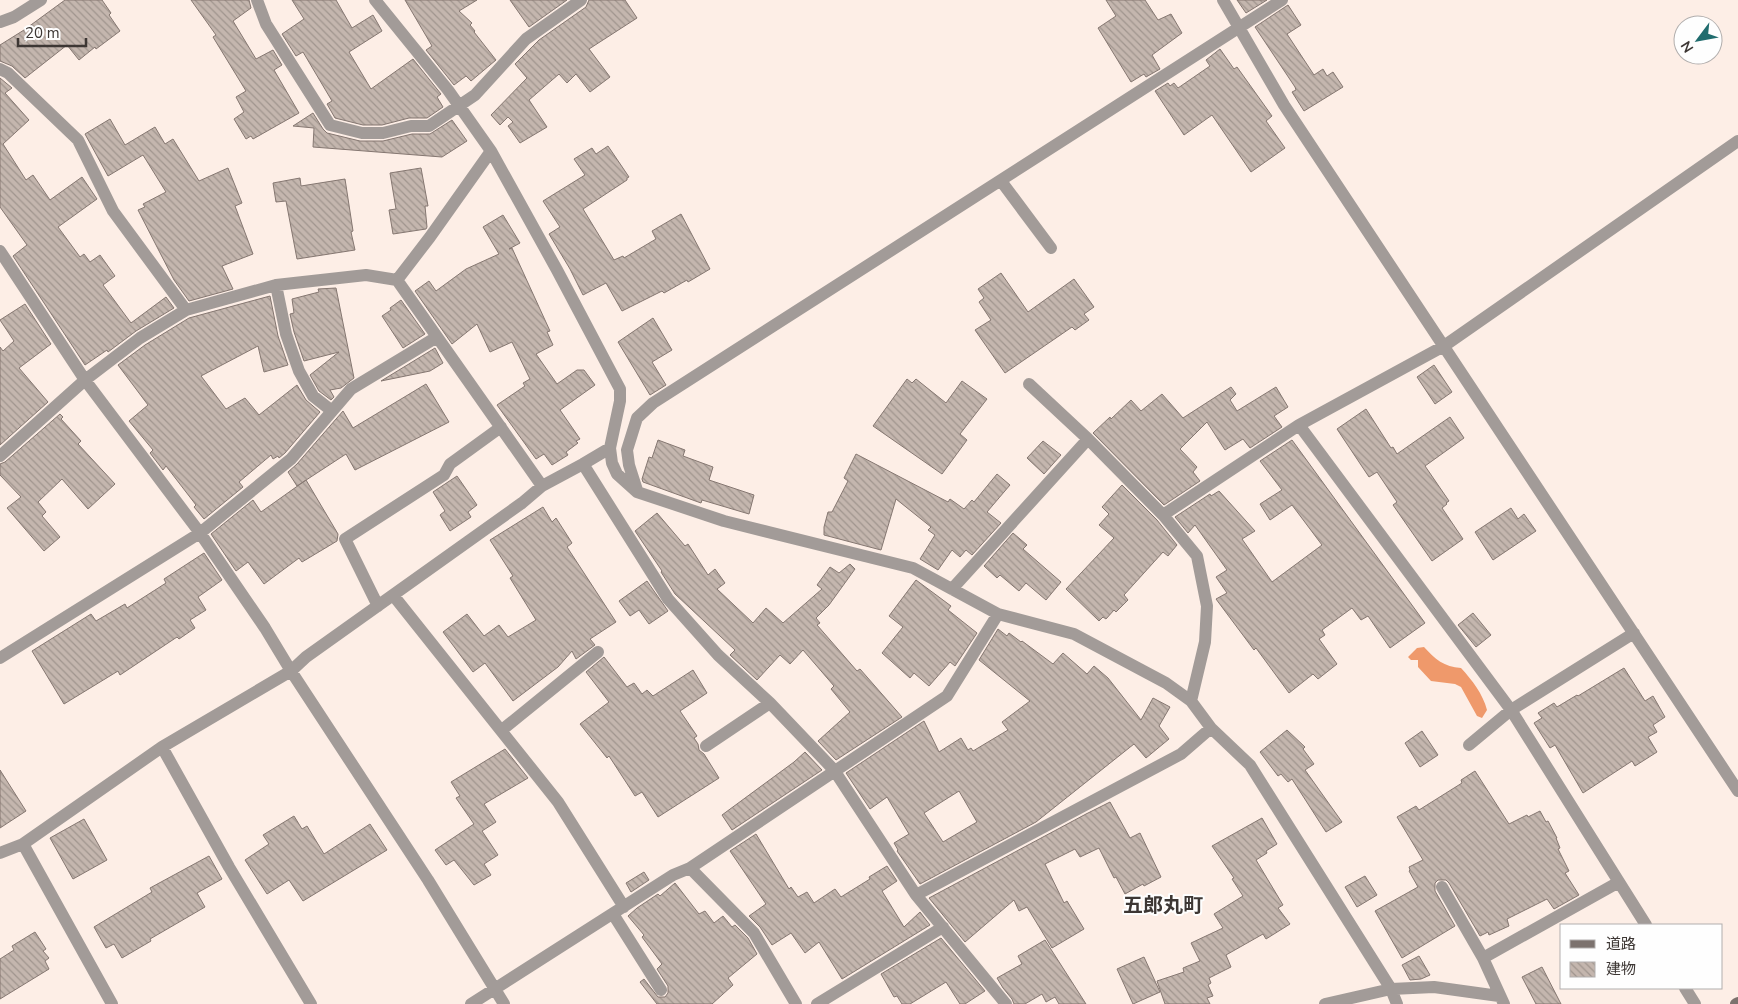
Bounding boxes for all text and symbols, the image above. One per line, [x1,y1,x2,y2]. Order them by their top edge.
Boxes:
scale bar [18,15,85,47]
north arrow [1673,15,1723,65]
text: 20 m [25,23,60,43]
text: N [1677,37,1698,56]
district label: 五郎丸町 [1123,892,1203,919]
legend [1560,924,1723,989]
text: 道路 [1606,934,1636,954]
text: 建物 [1606,959,1636,979]

